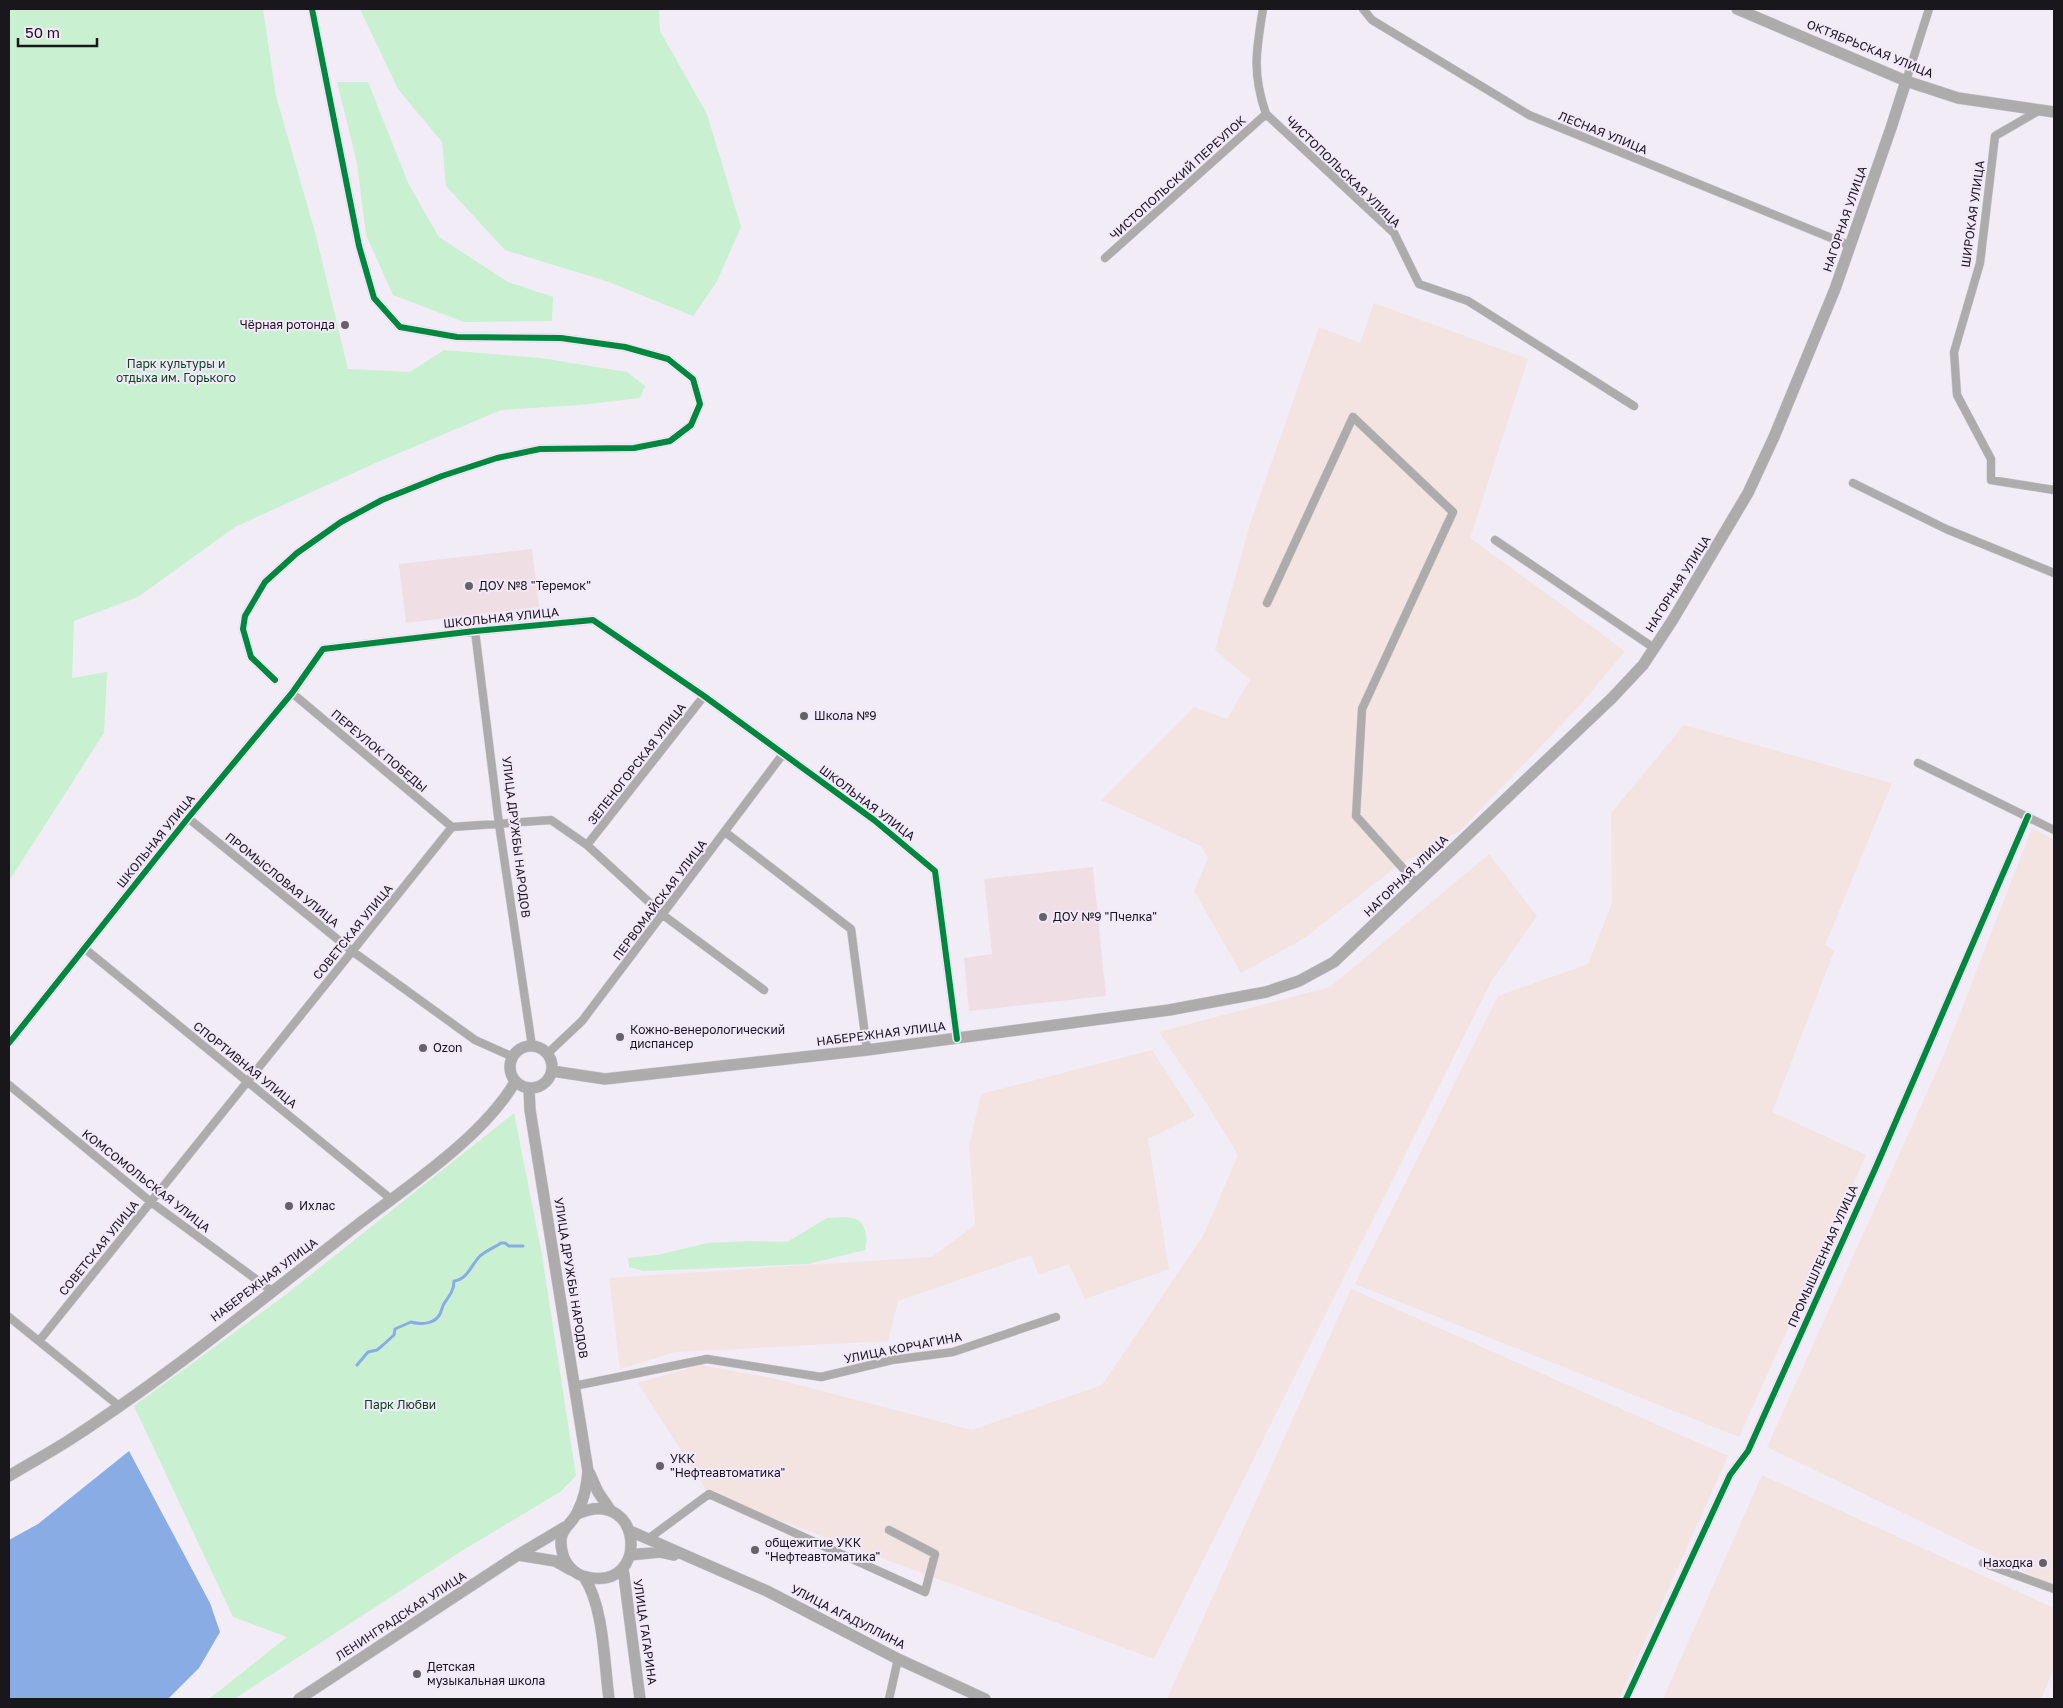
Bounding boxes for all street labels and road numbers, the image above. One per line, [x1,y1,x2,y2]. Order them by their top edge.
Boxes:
street label: ОКТЯБРЬСКАЯ УЛИЦА [1805,16,1936,81]
street label: ЛЕСНАЯ УЛИЦА [1556,108,1650,157]
street label: ЧИСТОПОЛЬСКИЙ ПЕРЕУЛОК [1106,112,1249,243]
street label: ЧИСТОПОЛЬСКАЯ УЛИЦА [1283,113,1404,231]
street label: ШИРОКАЯ УЛИЦА [1958,159,1987,268]
street label: НАГОРНАЯ УЛИЦА [1819,164,1870,274]
street label: НАГОРНАЯ УЛИЦА [1642,533,1713,635]
street label: ШКОЛЬНАЯ УЛИЦА [442,604,559,631]
street label: ЗЕЛЕНОГОРСКАЯ УЛИЦА [584,700,689,828]
street label: ПЕРЕУЛОК ПОБЕДЫ [328,706,430,795]
street label: УЛИЦА ДРУЖБЫ НАРОДОВ [499,755,534,919]
street label: ШКОЛЬНАЯ УЛИЦА [816,762,918,844]
street label: ШКОЛЬНАЯ УЛИЦА [113,791,198,891]
street label: ПРОМЫСЛОВАЯ УЛИЦА [222,829,342,930]
street label: НАГОРНАЯ УЛИЦА [1360,832,1451,920]
street label: ПЕРВОМАЙСКАЯ УЛИЦА [609,836,710,963]
street label: СОВЕТСКАЯ УЛИЦА [310,881,396,982]
street label: СПОРТИВНАЯ УЛИЦА [190,1018,300,1111]
street label: НАБЕРЕЖНАЯ УЛИЦА [815,1018,946,1049]
street label: КОМСОМОЛЬСКАЯ УЛИЦА [79,1126,213,1235]
street label: ПРОМЫШЛЕННАЯ УЛИЦА [1784,1182,1861,1329]
street label: УЛИЦА ДРУЖБЫ НАРОДОВ [551,1196,592,1359]
street label: СОВЕТСКАЯ УЛИЦА [56,1197,142,1298]
street label: НАБЕРЕЖНАЯ УЛИЦА [207,1234,320,1325]
street label: УЛИЦА КОРЧАГИНА [843,1329,963,1366]
street label: ЛЕНИНГРАДСКАЯ УЛИЦА [333,1568,469,1663]
street label: УЛИЦА ГАГАРИНА [631,1578,660,1686]
street label: УЛИЦА АГАДУЛЛИНА [788,1581,908,1652]

